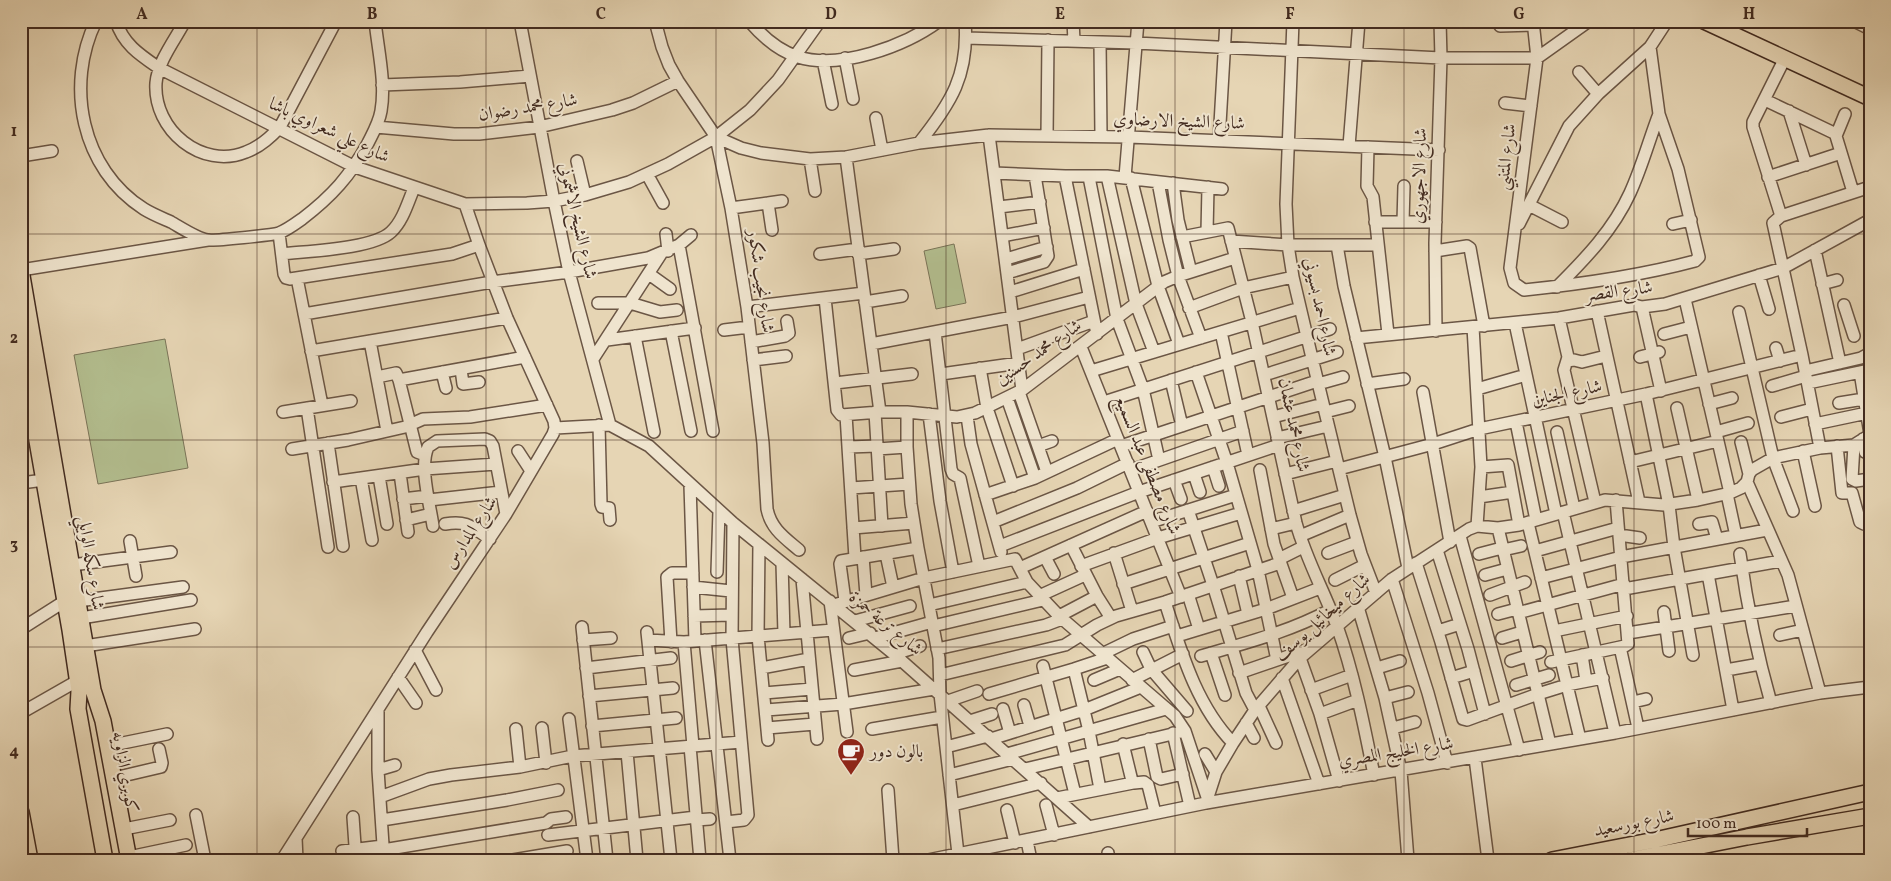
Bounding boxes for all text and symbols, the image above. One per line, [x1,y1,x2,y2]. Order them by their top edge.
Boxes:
text: A [136,4,148,26]
text: B [367,4,378,26]
text: C [596,4,606,26]
text: D [825,4,837,26]
text: E [1055,4,1065,26]
text: F [1285,4,1295,26]
text: G [1513,4,1525,26]
text: H [1743,4,1755,26]
street label: شارع محمد رضوان [477,88,580,129]
street label: شارع علي شعراوي باشا [263,92,394,173]
street label: شارع الشيخ الارضاوي [1113,107,1245,139]
text: 1 [11,121,17,143]
street label: شارع المتنبي [1491,122,1526,192]
street label: شارع الاجهوري [1406,127,1435,225]
street label: شارع الشيخ الاشموني [549,160,603,282]
street label: شارع نجيب شكور [739,226,780,335]
street label: شارع احمد بسيوني [1295,255,1342,359]
street label: شارع القصر [1582,275,1654,310]
street label: شارع محمد حسنين [991,314,1088,393]
text: 2 [10,328,18,350]
street label: شارع الجناين [1530,374,1605,415]
street label: شارع محمد عثمان [1270,376,1315,475]
street label: شارع مصطفى عبد السميع [1106,391,1186,539]
street label: شارع المدارس [438,492,505,575]
street label: شارع سكه الوايلي [67,514,110,613]
text: 3 [10,534,18,556]
street label: شارع ميخائيل يوسف [1269,568,1377,669]
street label: شارع ترعة حمزة [842,586,927,663]
street label: كوبري الزاويه [104,729,143,815]
street label: شارع الخليج المصري [1337,732,1456,776]
cafe icon: بالون دور [836,737,866,776]
place label: بالون دور [868,740,923,765]
text: 4 [9,741,19,763]
street label: شارع بورسعيد [1592,804,1677,845]
scale bar [1688,806,1807,838]
text: 100 m [1696,814,1736,835]

